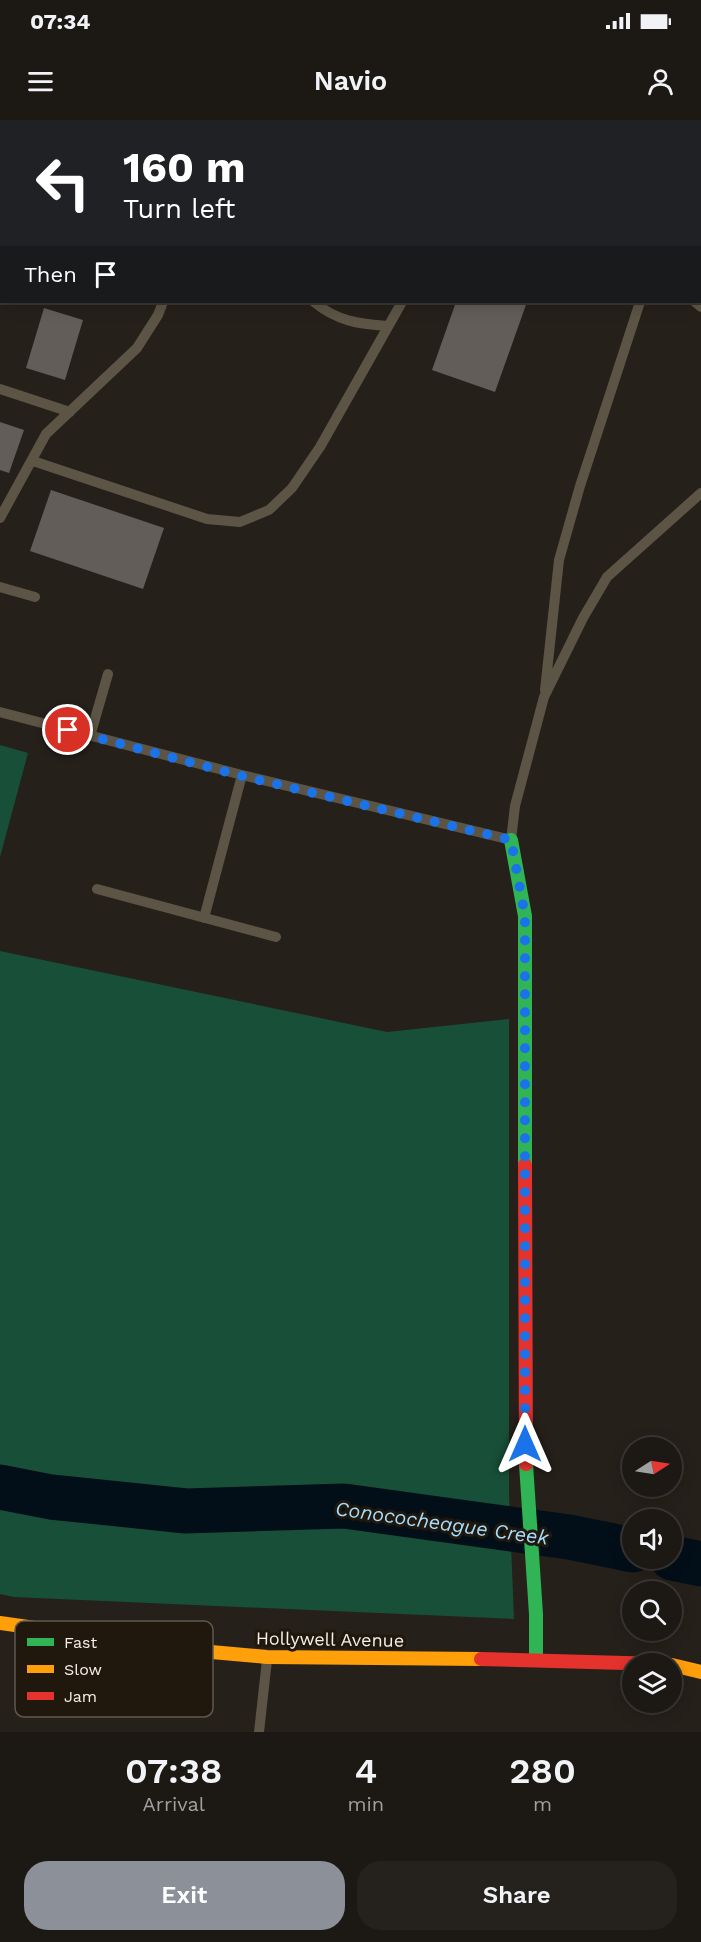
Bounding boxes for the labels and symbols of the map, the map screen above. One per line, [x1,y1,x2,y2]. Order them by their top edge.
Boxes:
pin [42,704,93,755]
position arrow [493,1412,557,1476]
north arrow [622,1437,682,1497]
water label: Conococheague Creek [334,1496,551,1550]
legend [15,1621,213,1717]
street label: Hollywell Avenue [256,1627,404,1651]
text: Fast [64,1633,97,1652]
text: Slow [64,1660,102,1679]
text: Jam [64,1687,97,1706]

